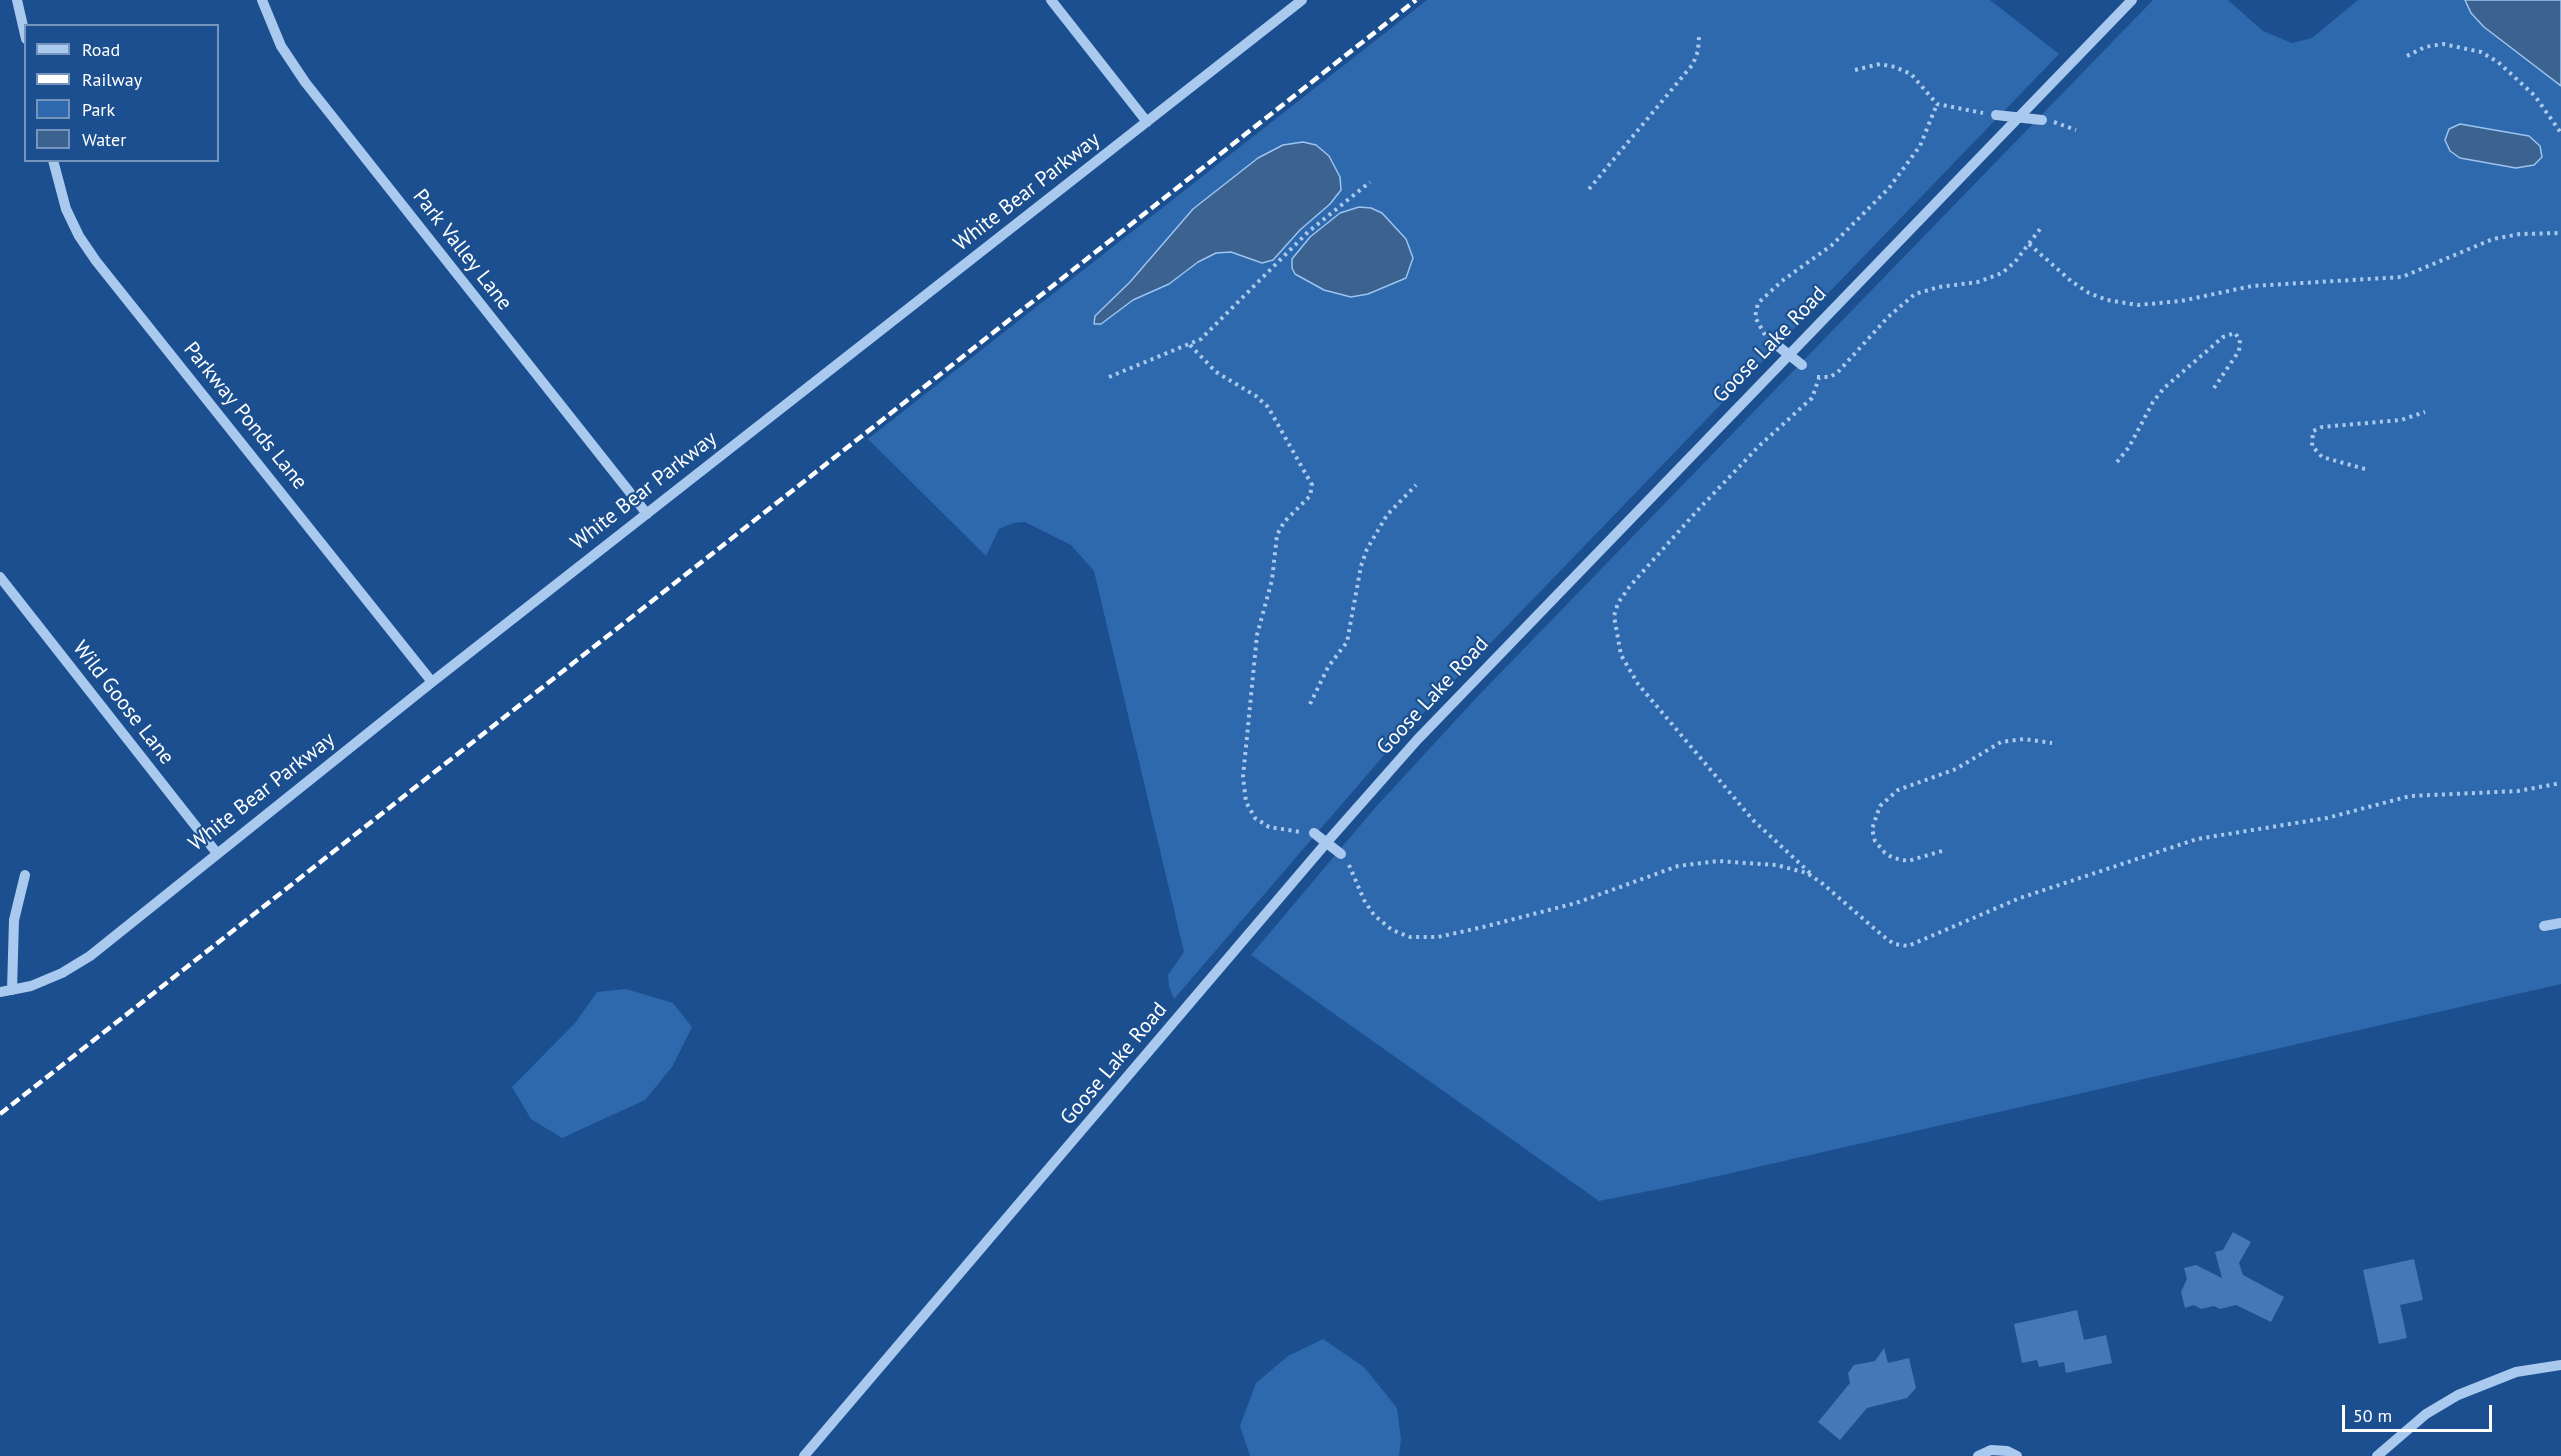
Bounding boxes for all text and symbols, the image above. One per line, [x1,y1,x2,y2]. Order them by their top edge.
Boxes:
legend [24,24,219,162]
text: Road [82,38,120,61]
text: Railway [82,68,142,91]
text: Park [82,98,115,121]
street label: White Bear Parkway [949,127,1105,257]
text: Water [82,128,126,151]
street label: Park Valley Lane [407,185,517,315]
street label: Goose Lake Road [1708,282,1832,408]
street label: Parkway Ponds Lane [178,337,312,495]
street label: White Bear Parkway [566,426,722,556]
street label: Goose Lake Road [1372,632,1494,760]
street label: Wild Goose Lane [67,636,179,770]
street label: White Bear Parkway [184,727,340,857]
street label: Goose Lake Road [1056,998,1172,1130]
scale bar [2345,1393,2495,1431]
text: 50 m [2353,1404,2392,1427]

